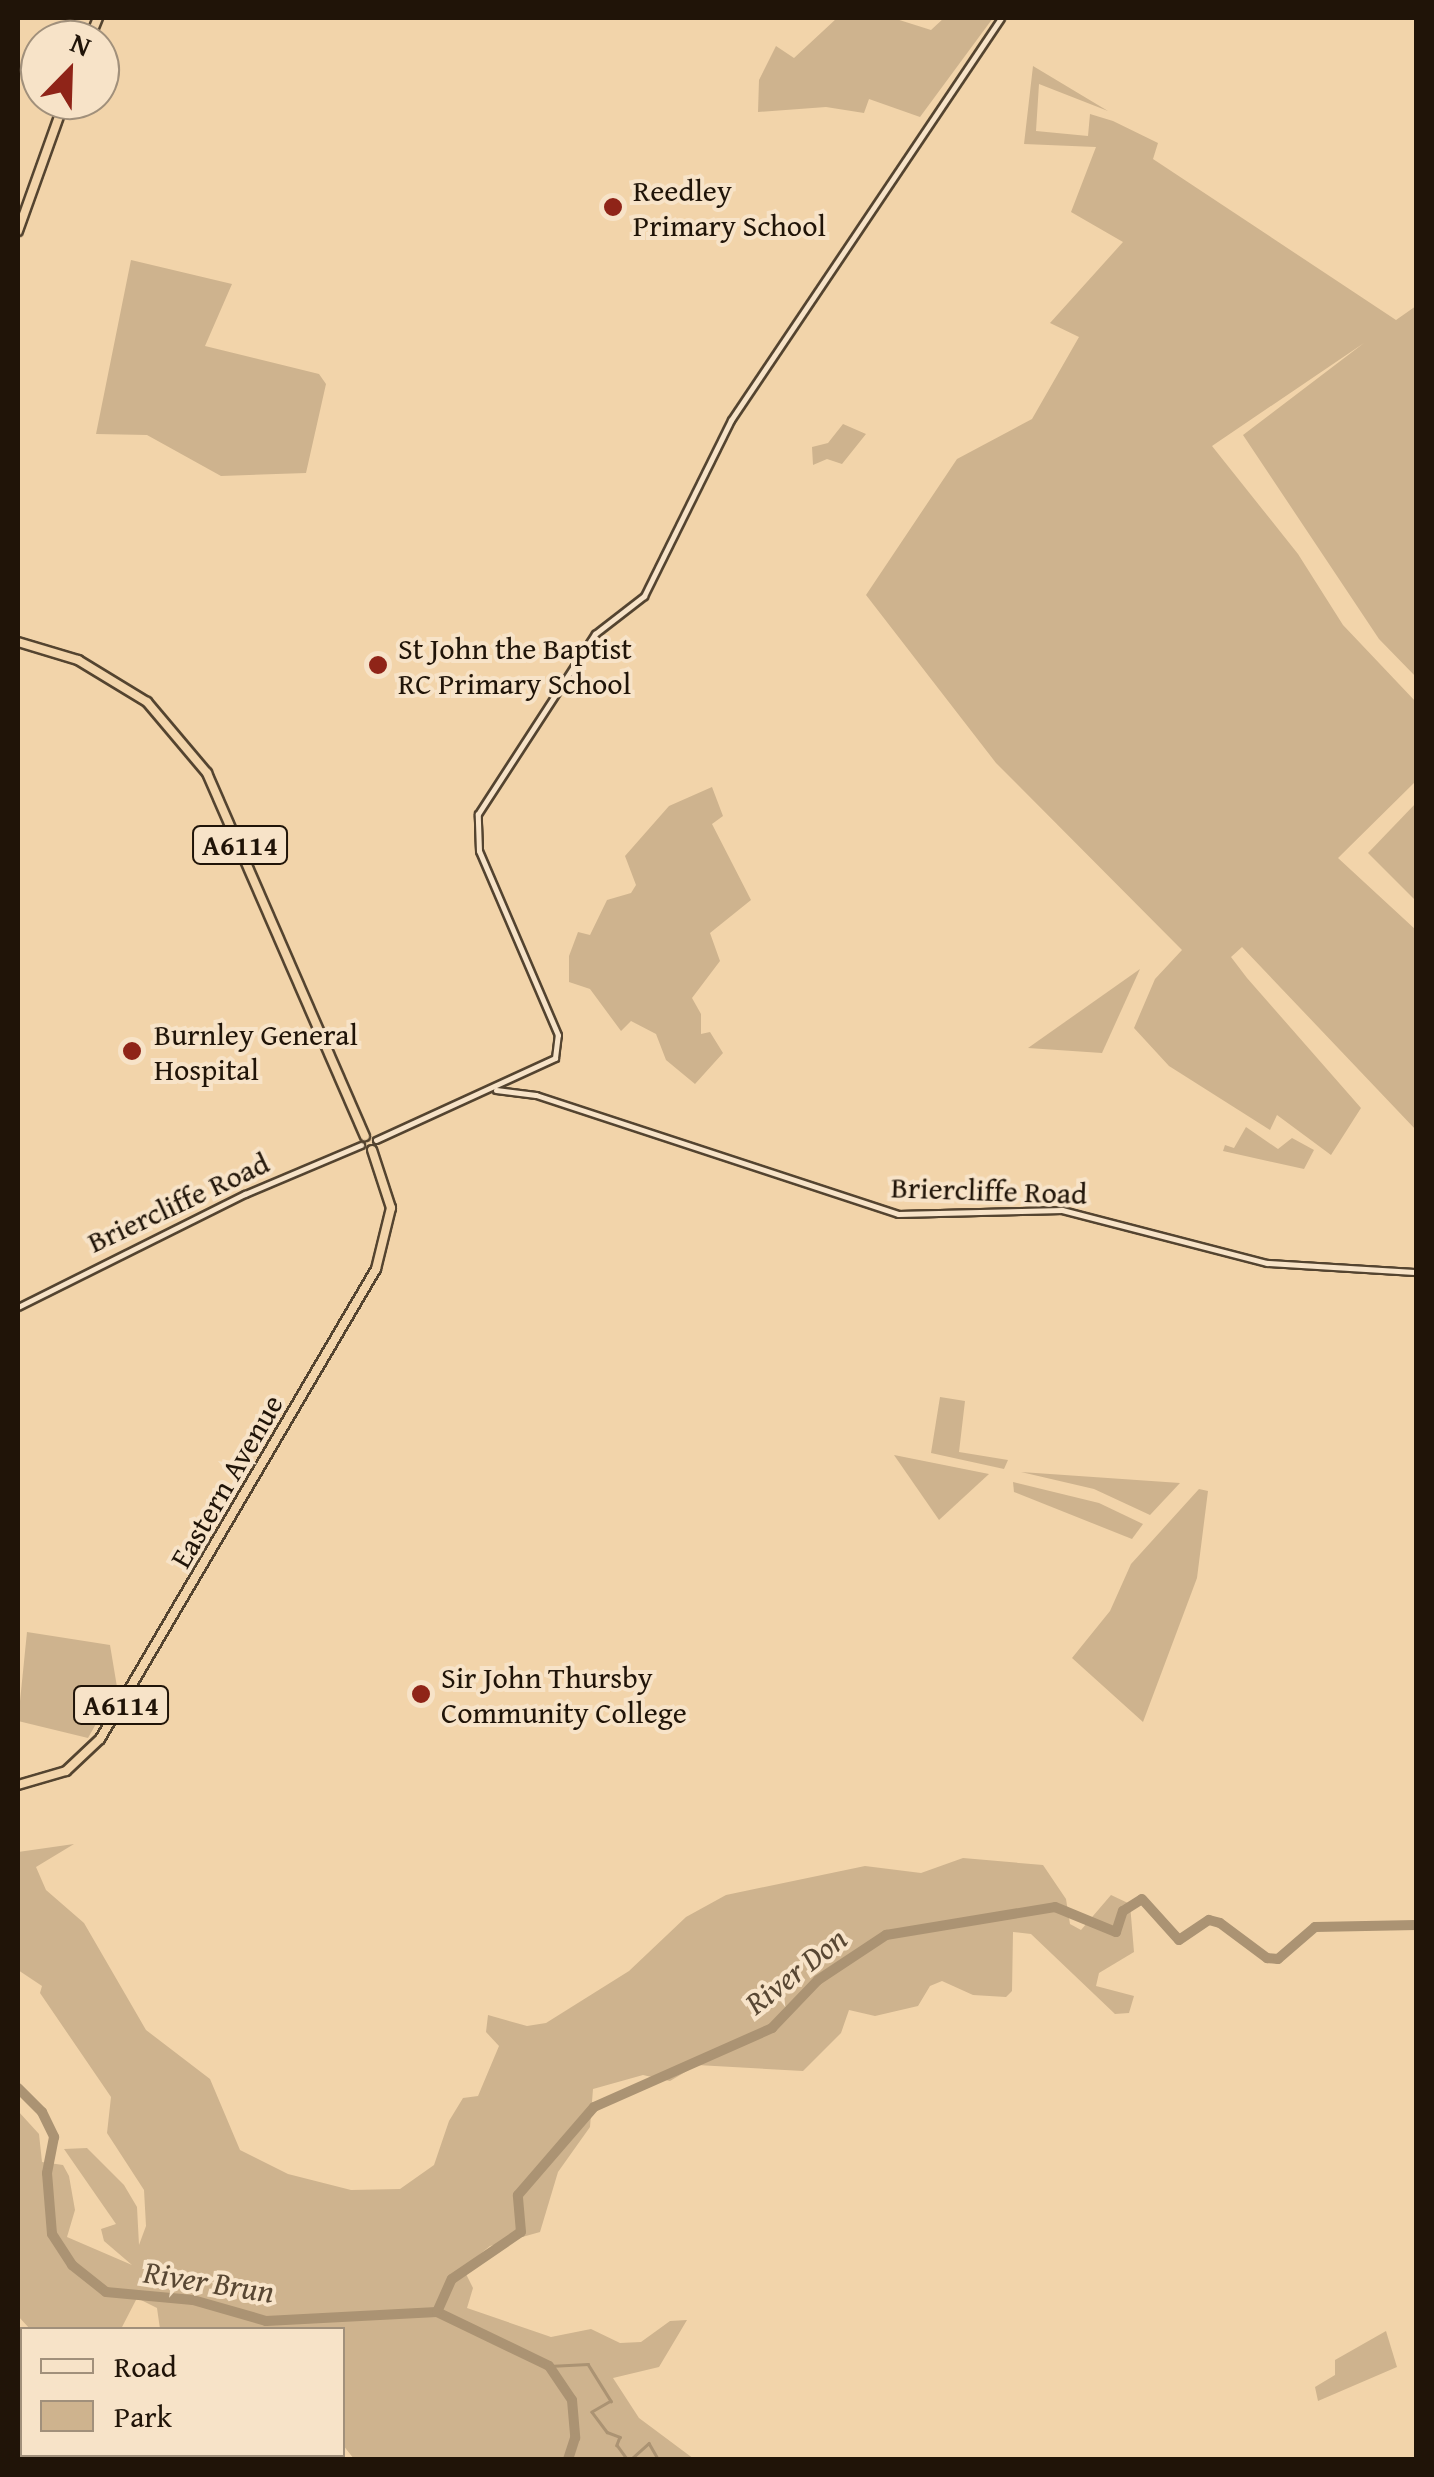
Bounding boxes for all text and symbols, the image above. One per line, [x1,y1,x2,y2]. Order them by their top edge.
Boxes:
north arrow [20,20,120,120]
text: N [65,21,98,66]
place label: Reedley Primary School [633,172,826,242]
marker: Reedley Primary School [602,196,624,218]
place label: St John the Baptist RC Primary School [398,630,632,700]
marker: St John the Baptist RC Primary School [367,654,389,676]
road number: A6114 [190,822,290,868]
place label: Burnley General Hospital [154,1016,358,1086]
marker: Burnley General Hospital [119,1038,145,1064]
street label: Briercliffe Road [82,1144,274,1260]
street label: Briercliffe Road [890,1169,1088,1211]
street label: Eastern Avenue [162,1388,290,1574]
place label: Sir John Thursby Community College [441,1659,687,1730]
road number: A6114 [71,1682,171,1728]
marker: Sir John Thursby Community College [410,1683,432,1705]
water label: River Don [737,1919,855,2023]
water label: River Brun [141,2253,277,2311]
legend [20,2327,345,2457]
text: Road [114,2344,177,2388]
text: Park [114,2394,172,2438]

